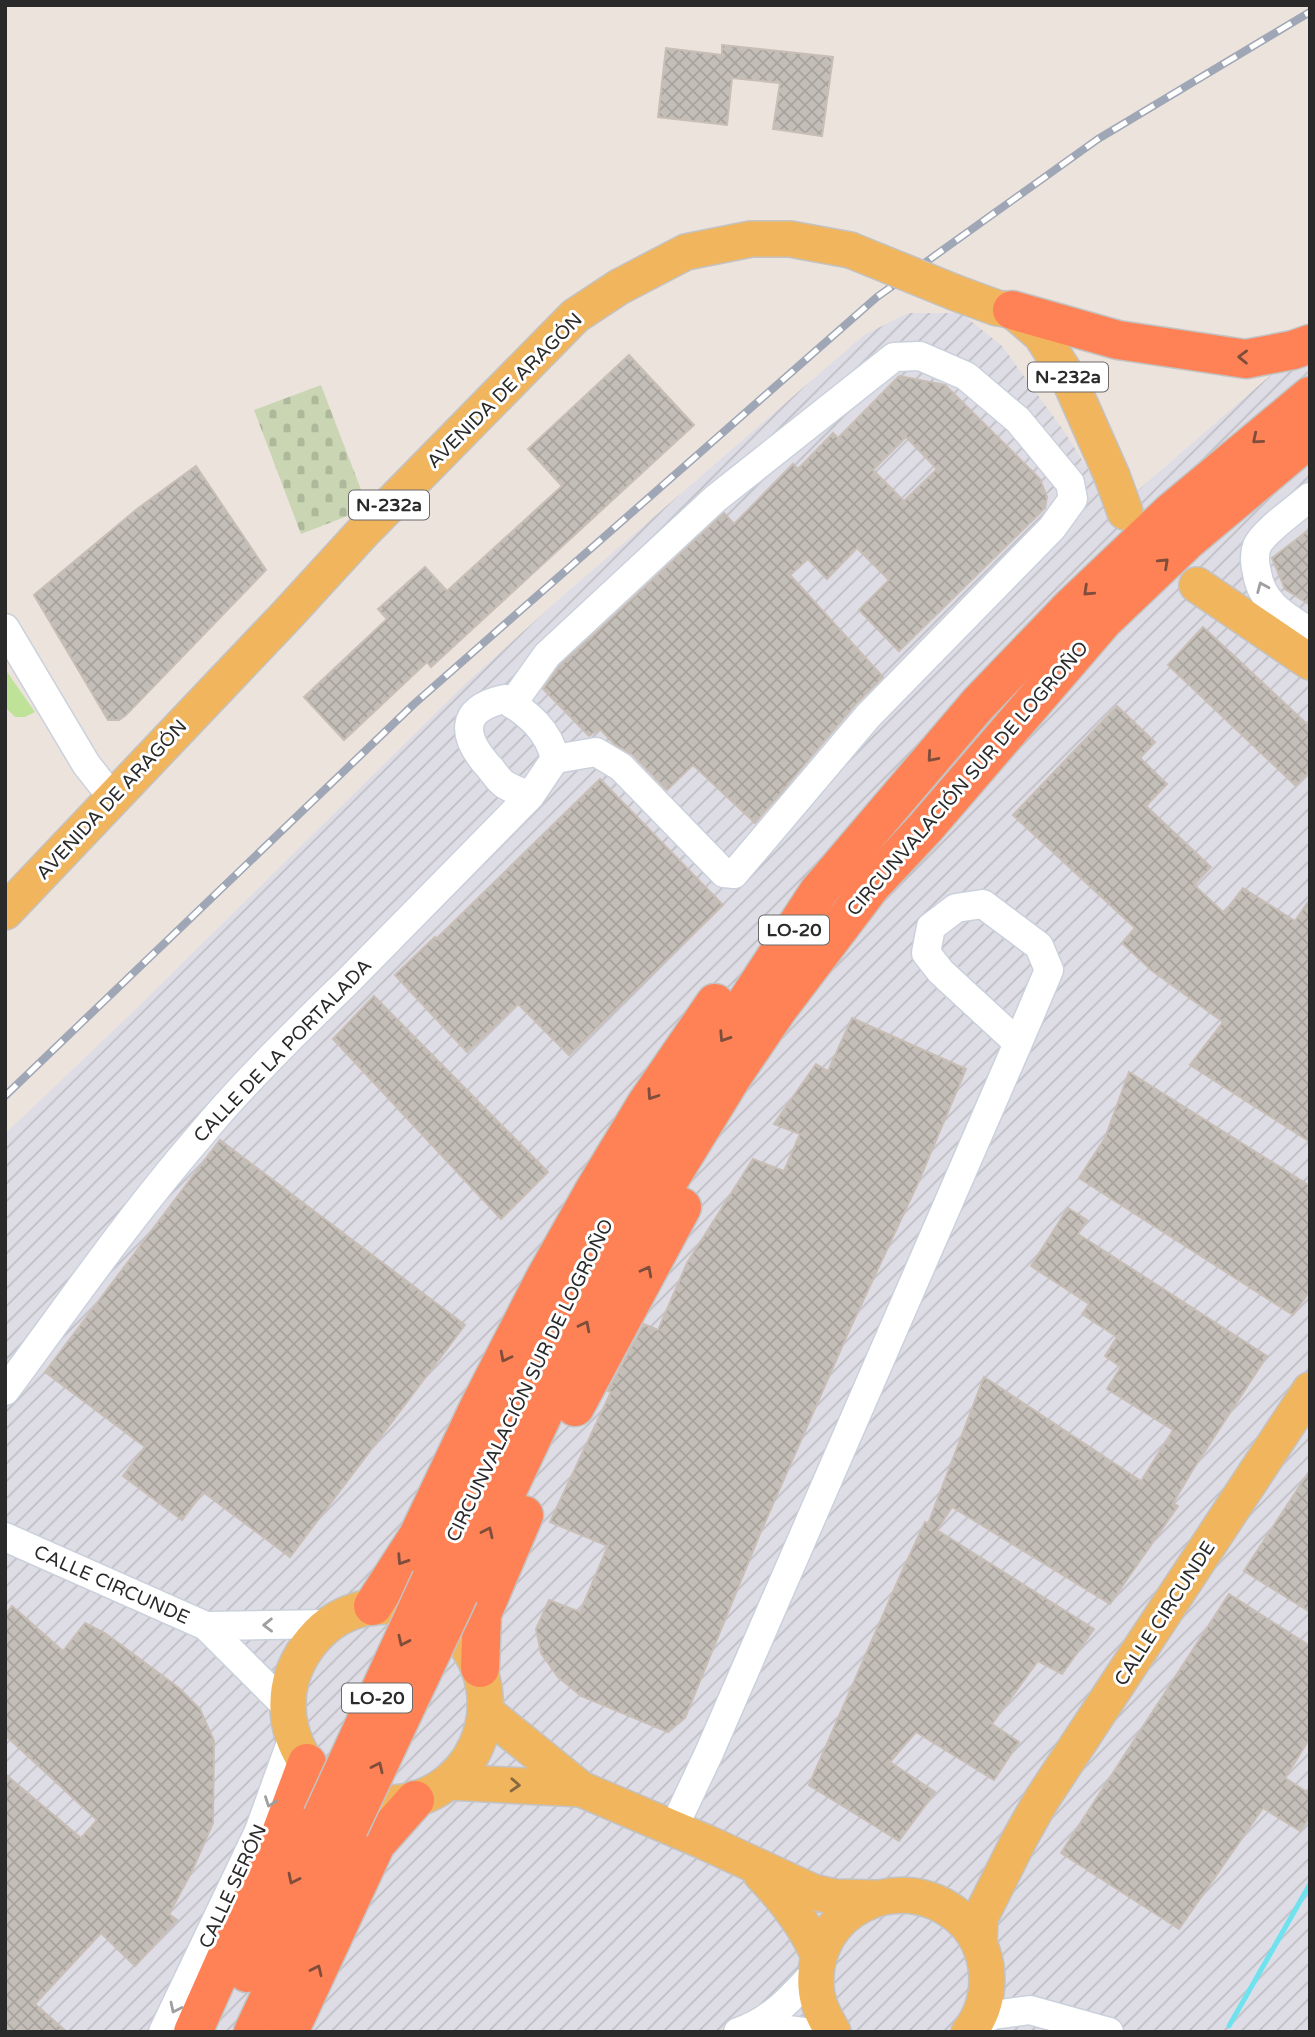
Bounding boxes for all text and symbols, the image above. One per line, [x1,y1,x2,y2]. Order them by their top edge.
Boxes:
street label: AVENIDA DE ARAGÓN [422,308,587,473]
one-way arrow [1237,349,1248,365]
road number: N-232a [1028,362,1108,391]
one-way arrow [1253,431,1265,444]
road number: N-232a [349,490,429,520]
one-way arrow [1156,559,1169,572]
one-way arrow [1083,582,1096,595]
one-way arrow [1256,582,1270,594]
street label: CIRCUNVALACIÓN SUR DE LOGROÑO [842,636,1093,920]
street label: AVENIDA DE ARAGÓN [31,715,192,884]
one-way arrow [928,748,940,761]
road number: LO-20 [759,916,829,945]
street label: CALLE DE LA PORTALADA [189,954,376,1147]
one-way arrow [719,1029,732,1042]
one-way arrow [648,1087,660,1100]
street label: CIRCUNVALACIÓN SUR DE LOGROÑO [441,1215,618,1545]
one-way arrow [639,1265,652,1278]
one-way arrow [577,1321,590,1333]
one-way arrow [499,1350,513,1363]
one-way arrow [480,1527,494,1539]
street label: CALLE CIRCUNDE [1110,1537,1220,1690]
street label: CALLE CIRCUNDE [31,1541,193,1629]
one-way arrow [398,1553,411,1566]
one-way arrow [262,1617,273,1633]
one-way arrow [397,1634,411,1646]
road number: LO-20 [342,1684,412,1713]
one-way arrow [370,1762,384,1774]
one-way arrow [510,1778,521,1793]
one-way arrow [264,1795,278,1807]
street label: CALLE SERÓN [194,1820,271,1952]
one-way arrow [287,1872,301,1884]
one-way arrow [309,1965,323,1977]
one-way arrow [169,2001,183,2013]

